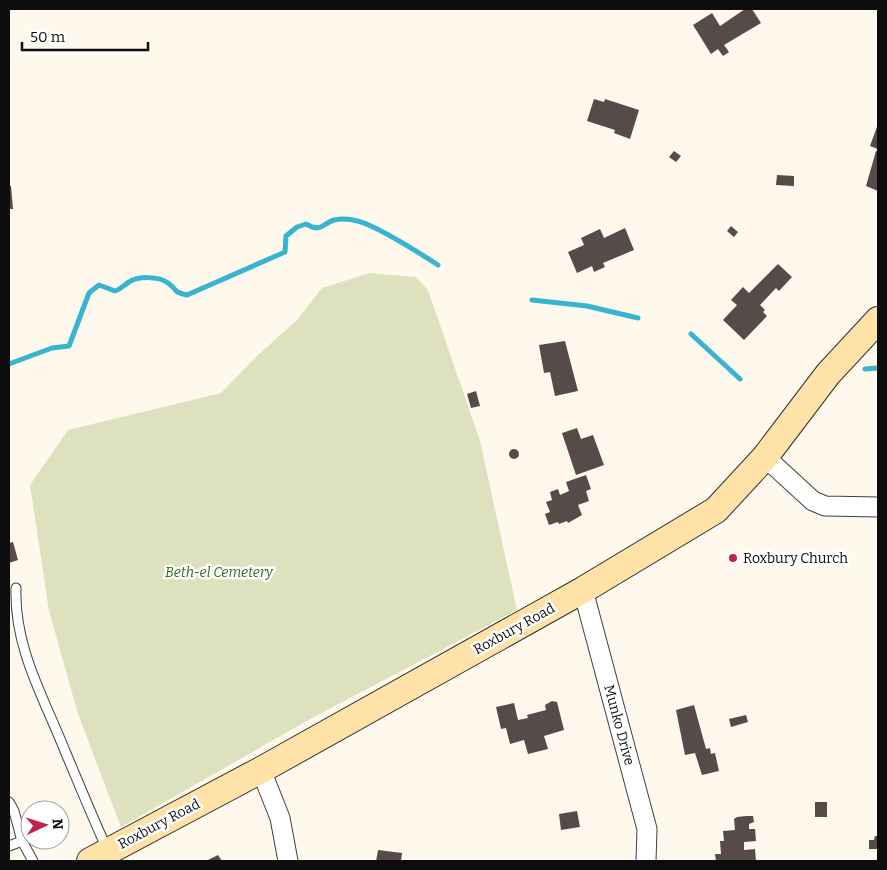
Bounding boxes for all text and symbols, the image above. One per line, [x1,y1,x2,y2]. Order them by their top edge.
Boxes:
scale bar [22,20,149,52]
text: 50 m [30,28,66,46]
place label: Roxbury Church [743,550,848,567]
marker: Roxbury Church [727,552,739,564]
park label: Beth-el Cemetery [165,564,274,581]
street label: Roxbury Road [470,600,558,658]
street label: Munko Drive [600,683,638,767]
street label: Roxbury Road [115,795,203,853]
north arrow [20,800,70,850]
text: N [49,818,66,830]

